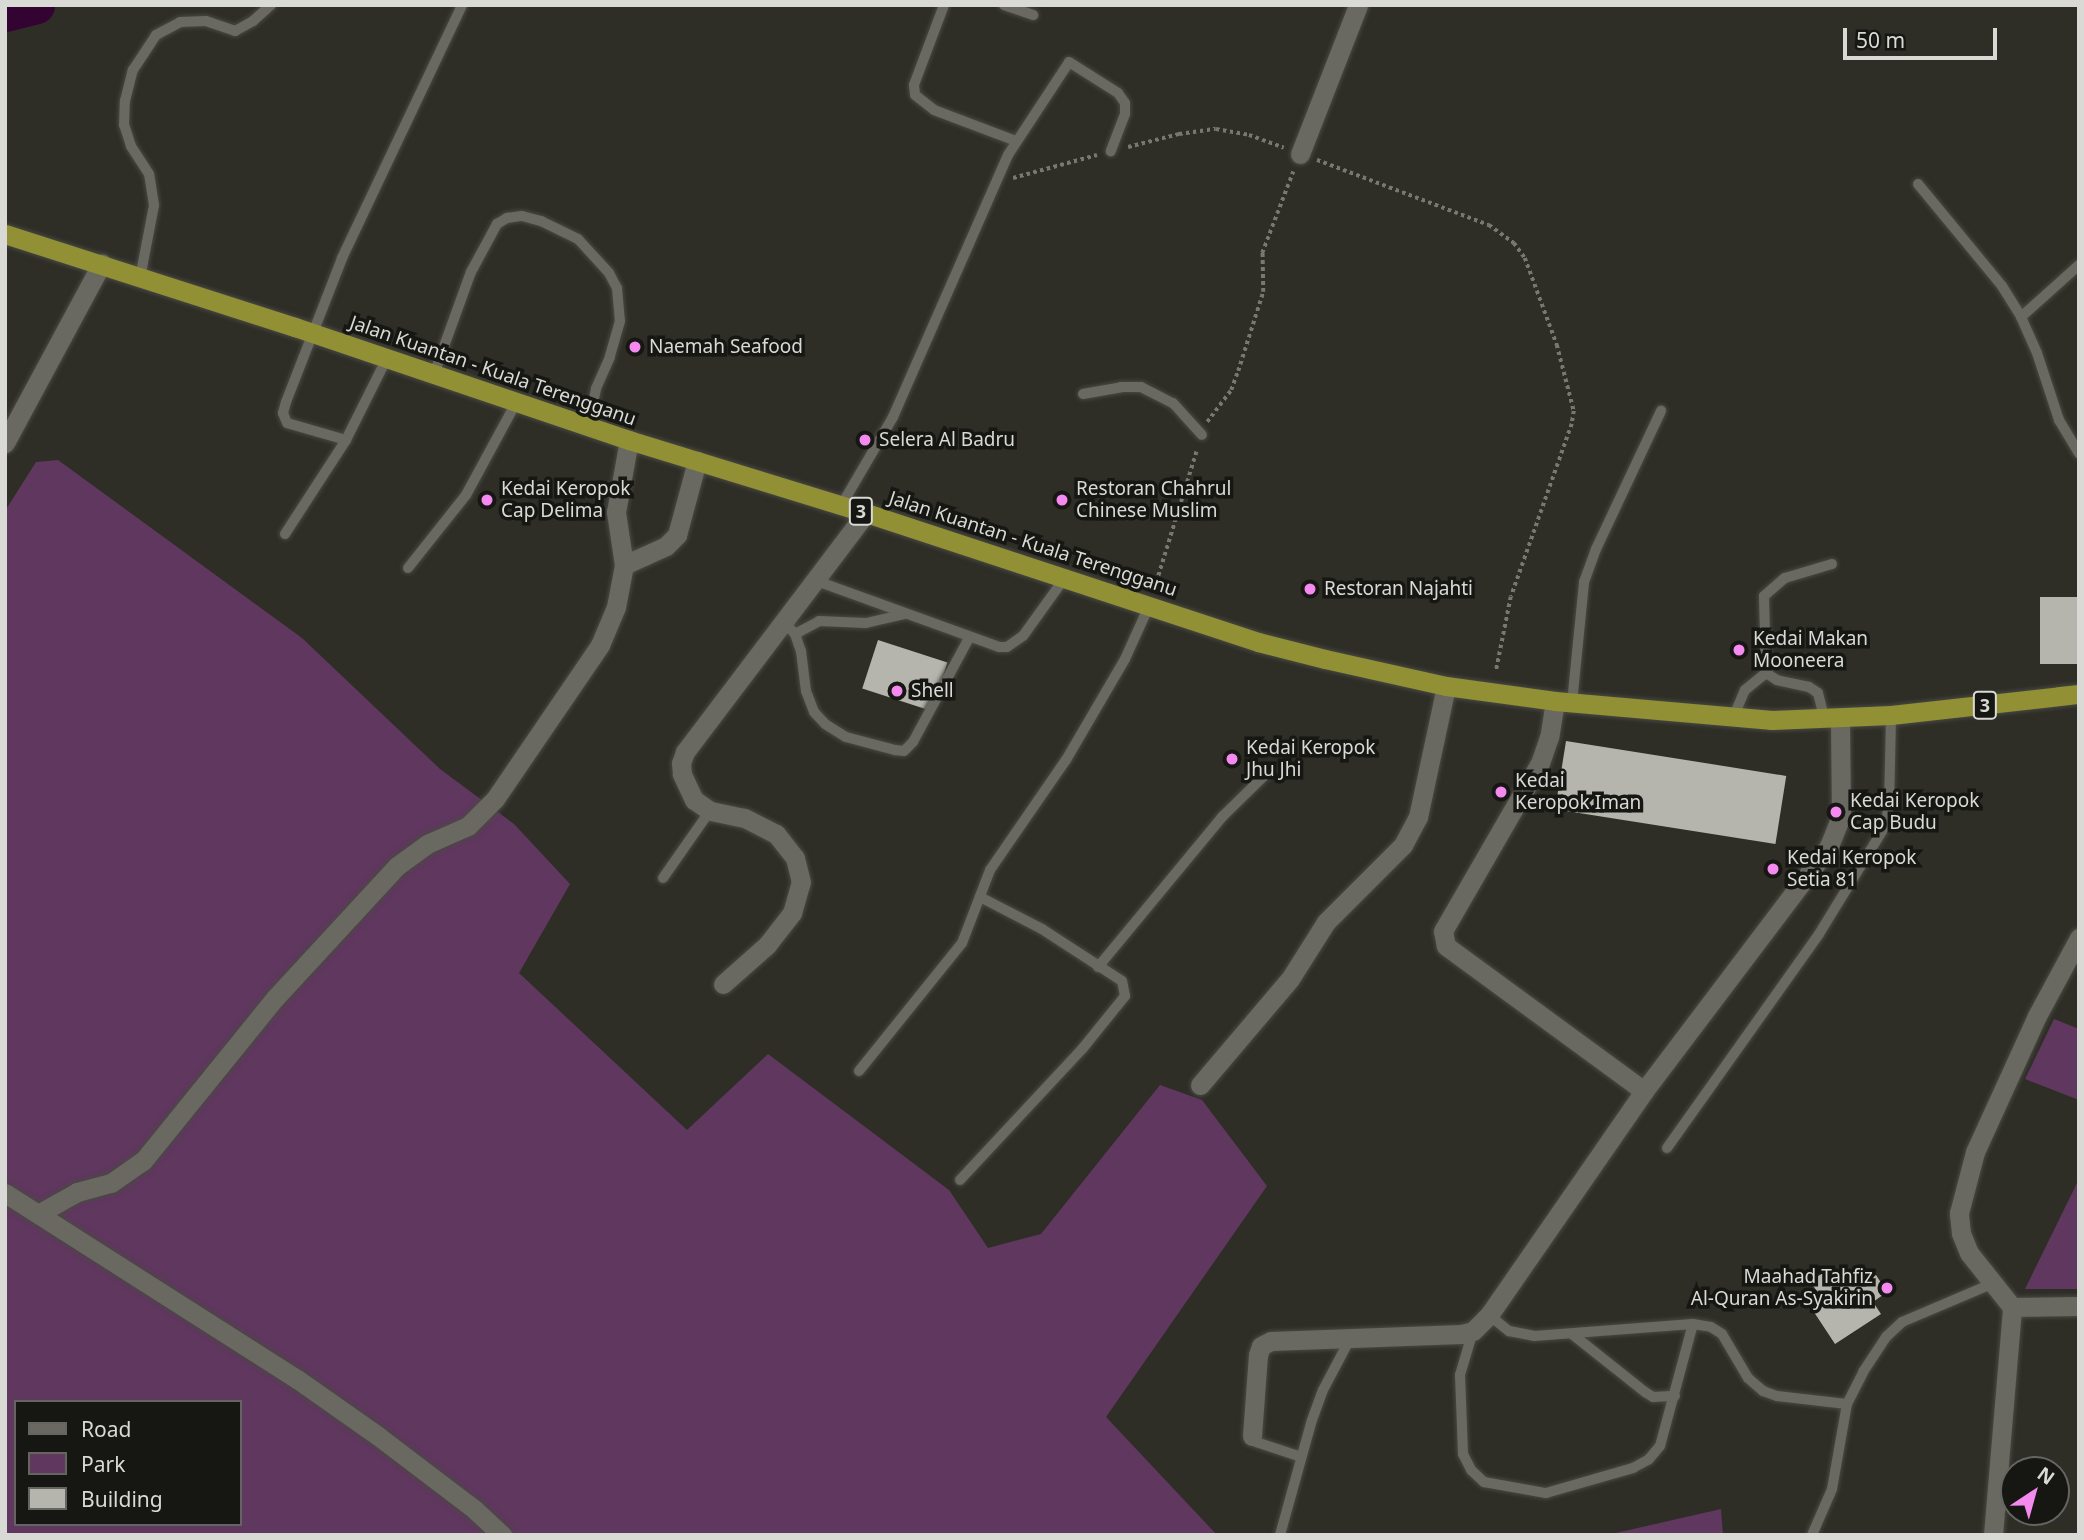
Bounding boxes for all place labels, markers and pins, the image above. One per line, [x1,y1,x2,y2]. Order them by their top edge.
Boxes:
place label: Naemah Seafood [649,336,803,358]
marker: Naemah Seafood [627,339,643,355]
place label: Selera Al Badru [879,429,1015,451]
marker: Selera Al Badru [857,432,873,448]
place label: Kedai Keropok Cap Delima [501,478,630,522]
place label: Restoran Chahrul Chinese Muslim [1076,478,1231,522]
marker: Kedai Keropok Cap Delima [479,492,495,508]
marker: Restoran Chahrul Chinese Muslim [1054,492,1070,508]
place label: Restoran Najahti [1324,578,1473,600]
marker: Restoran Najahti [1302,581,1318,597]
place label: Kedai Makan Mooneera [1753,628,1868,672]
marker: Kedai Makan Mooneera [1731,642,1747,658]
place label: Shell [911,680,954,702]
marker: Shell [889,683,905,699]
place label: Kedai Keropok Jhu Jhi [1246,737,1375,781]
marker: Kedai Keropok Jhu Jhi [1224,751,1240,767]
place label: Kedai Keropok Iman [1515,770,1641,814]
marker: Kedai Keropok Iman [1493,784,1509,800]
place label: Kedai Keropok Cap Budu [1850,790,1979,834]
marker: Kedai Keropok Cap Budu [1828,804,1844,820]
place label: Kedai Keropok Setia 81 [1787,847,1916,891]
marker: Kedai Keropok Setia 81 [1765,861,1781,877]
place label: Maahad Tahfiz Al-Quran As-Syakirin [1691,1266,1873,1310]
marker: Maahad Tahfiz Al-Quran As-Syakirin [1879,1280,1895,1296]

